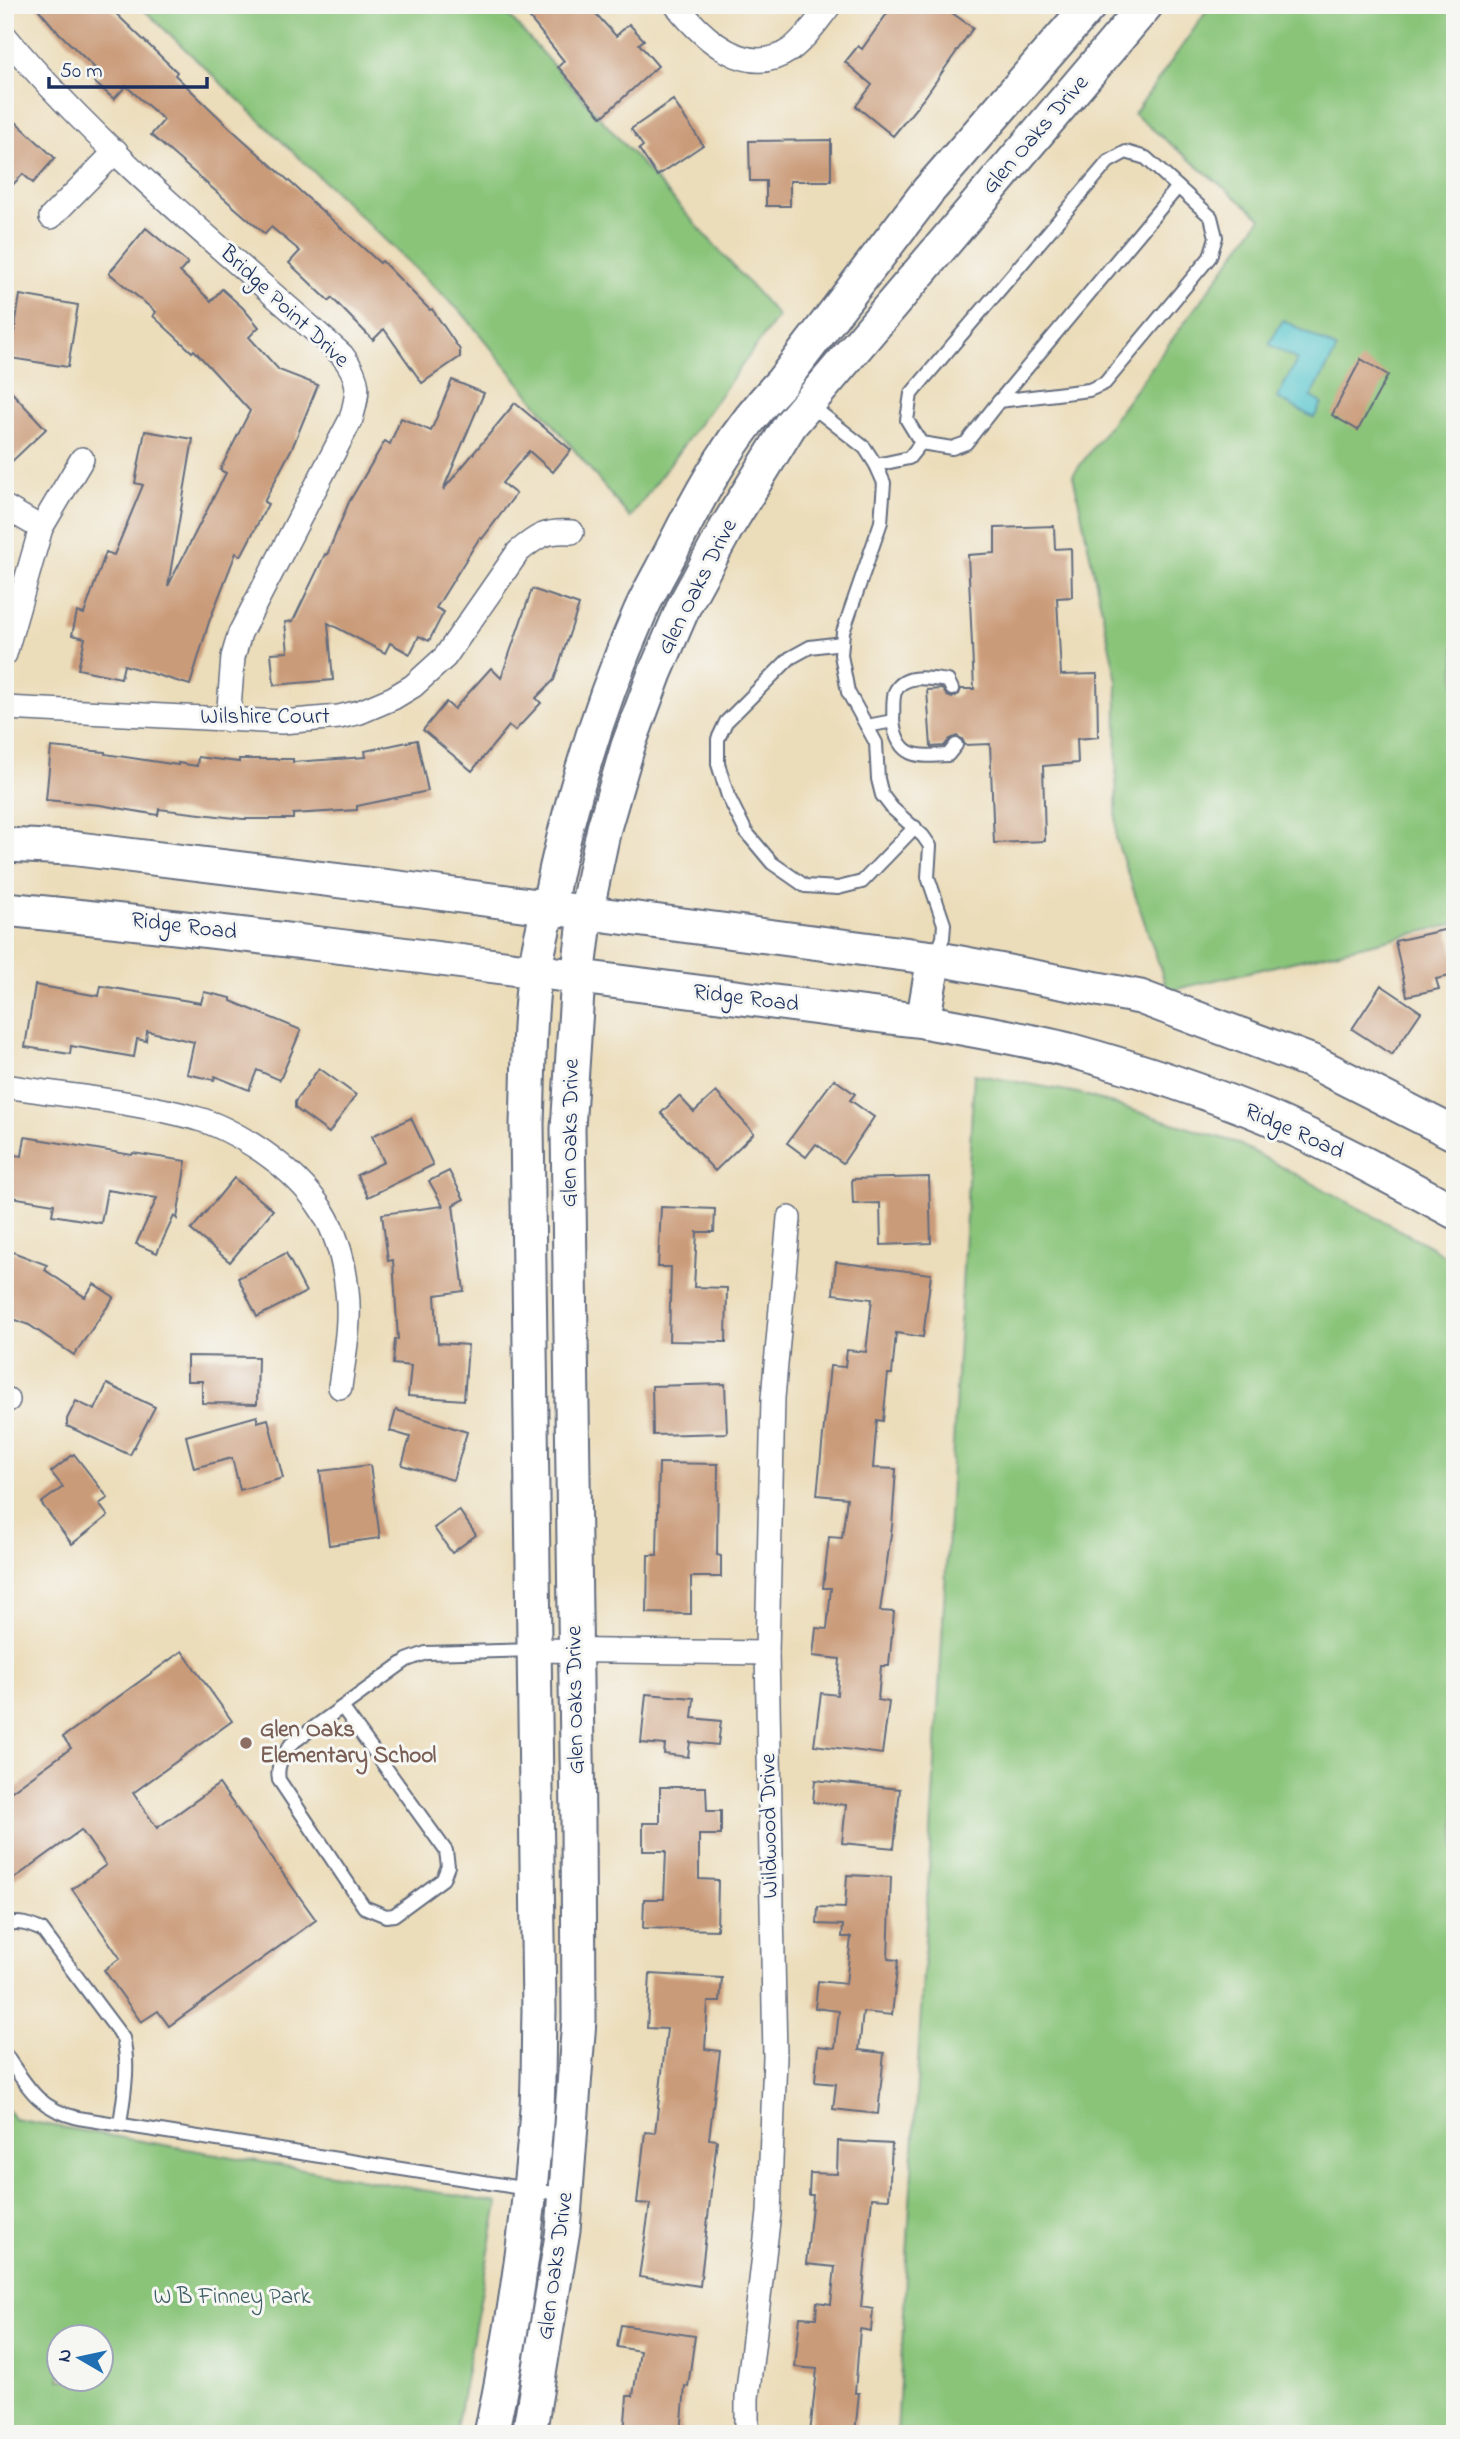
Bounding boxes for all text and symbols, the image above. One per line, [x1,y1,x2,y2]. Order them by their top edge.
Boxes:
scale bar [49,46,206,90]
text: 50 m [60,57,103,87]
street label: Glen Oaks Drive [975,68,1098,202]
street label: Bridge Point Drive [210,237,357,377]
street label: Glen Oaks Drive [650,513,747,661]
street label: Wilshire Court [200,701,330,734]
street label: Ridge Road [129,904,239,951]
street label: Ridge Road [691,976,801,1023]
street label: Glen Oaks Drive [553,1058,589,1208]
street label: Ridge Road [1238,1095,1349,1170]
street label: Glen Oaks Drive [558,1625,594,1775]
place label: Glen Oaks Elementary School [260,1714,437,1775]
marker: Glen Oaks Elementary School [238,1735,254,1751]
street label: Wildwood Drive [752,1752,788,1899]
street label: Glen Oaks Drive [529,2189,583,2342]
park label: W B Finney Park [154,2281,311,2316]
north arrow [46,2324,116,2394]
text: N [51,2347,80,2364]

